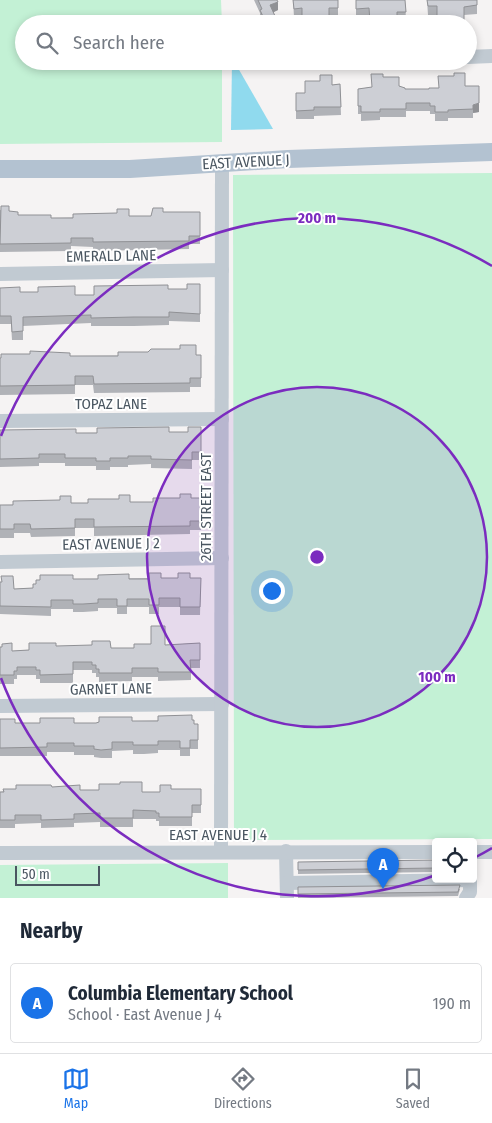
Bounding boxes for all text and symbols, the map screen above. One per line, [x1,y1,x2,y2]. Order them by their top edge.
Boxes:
search box [15,15,477,70]
icon: search [33,29,61,57]
text: Search here [73,31,165,54]
street label: EAST AVENUE J [202,151,290,173]
text: 200 m [297,209,336,227]
street label: EMERALD LANE [66,246,156,266]
street label: TOPAZ LANE [75,395,147,413]
street label: 26TH STREET EAST [197,453,215,561]
street label: EAST AVENUE J 2 [62,534,160,554]
centre of rings [308,548,326,566]
your location [259,578,285,604]
text: 100 m [418,668,456,686]
street label: GARNET LANE [70,679,152,699]
street label: EAST AVENUE J 4 [169,826,267,844]
map controls [432,838,477,883]
button: locate [432,838,477,883]
pin: A [367,848,399,889]
scale bar [15,863,100,886]
text: 50 m [22,866,50,883]
text: Nearby [20,918,82,944]
text: Columbia Elementary School [68,982,293,1005]
text: A [33,994,41,1013]
text: 190 m [433,994,471,1013]
text: School · East Avenue J 4 [68,1005,222,1024]
tab: Map [62,1065,90,1112]
tab: Directions [214,1065,272,1112]
tab: Saved [396,1065,430,1112]

